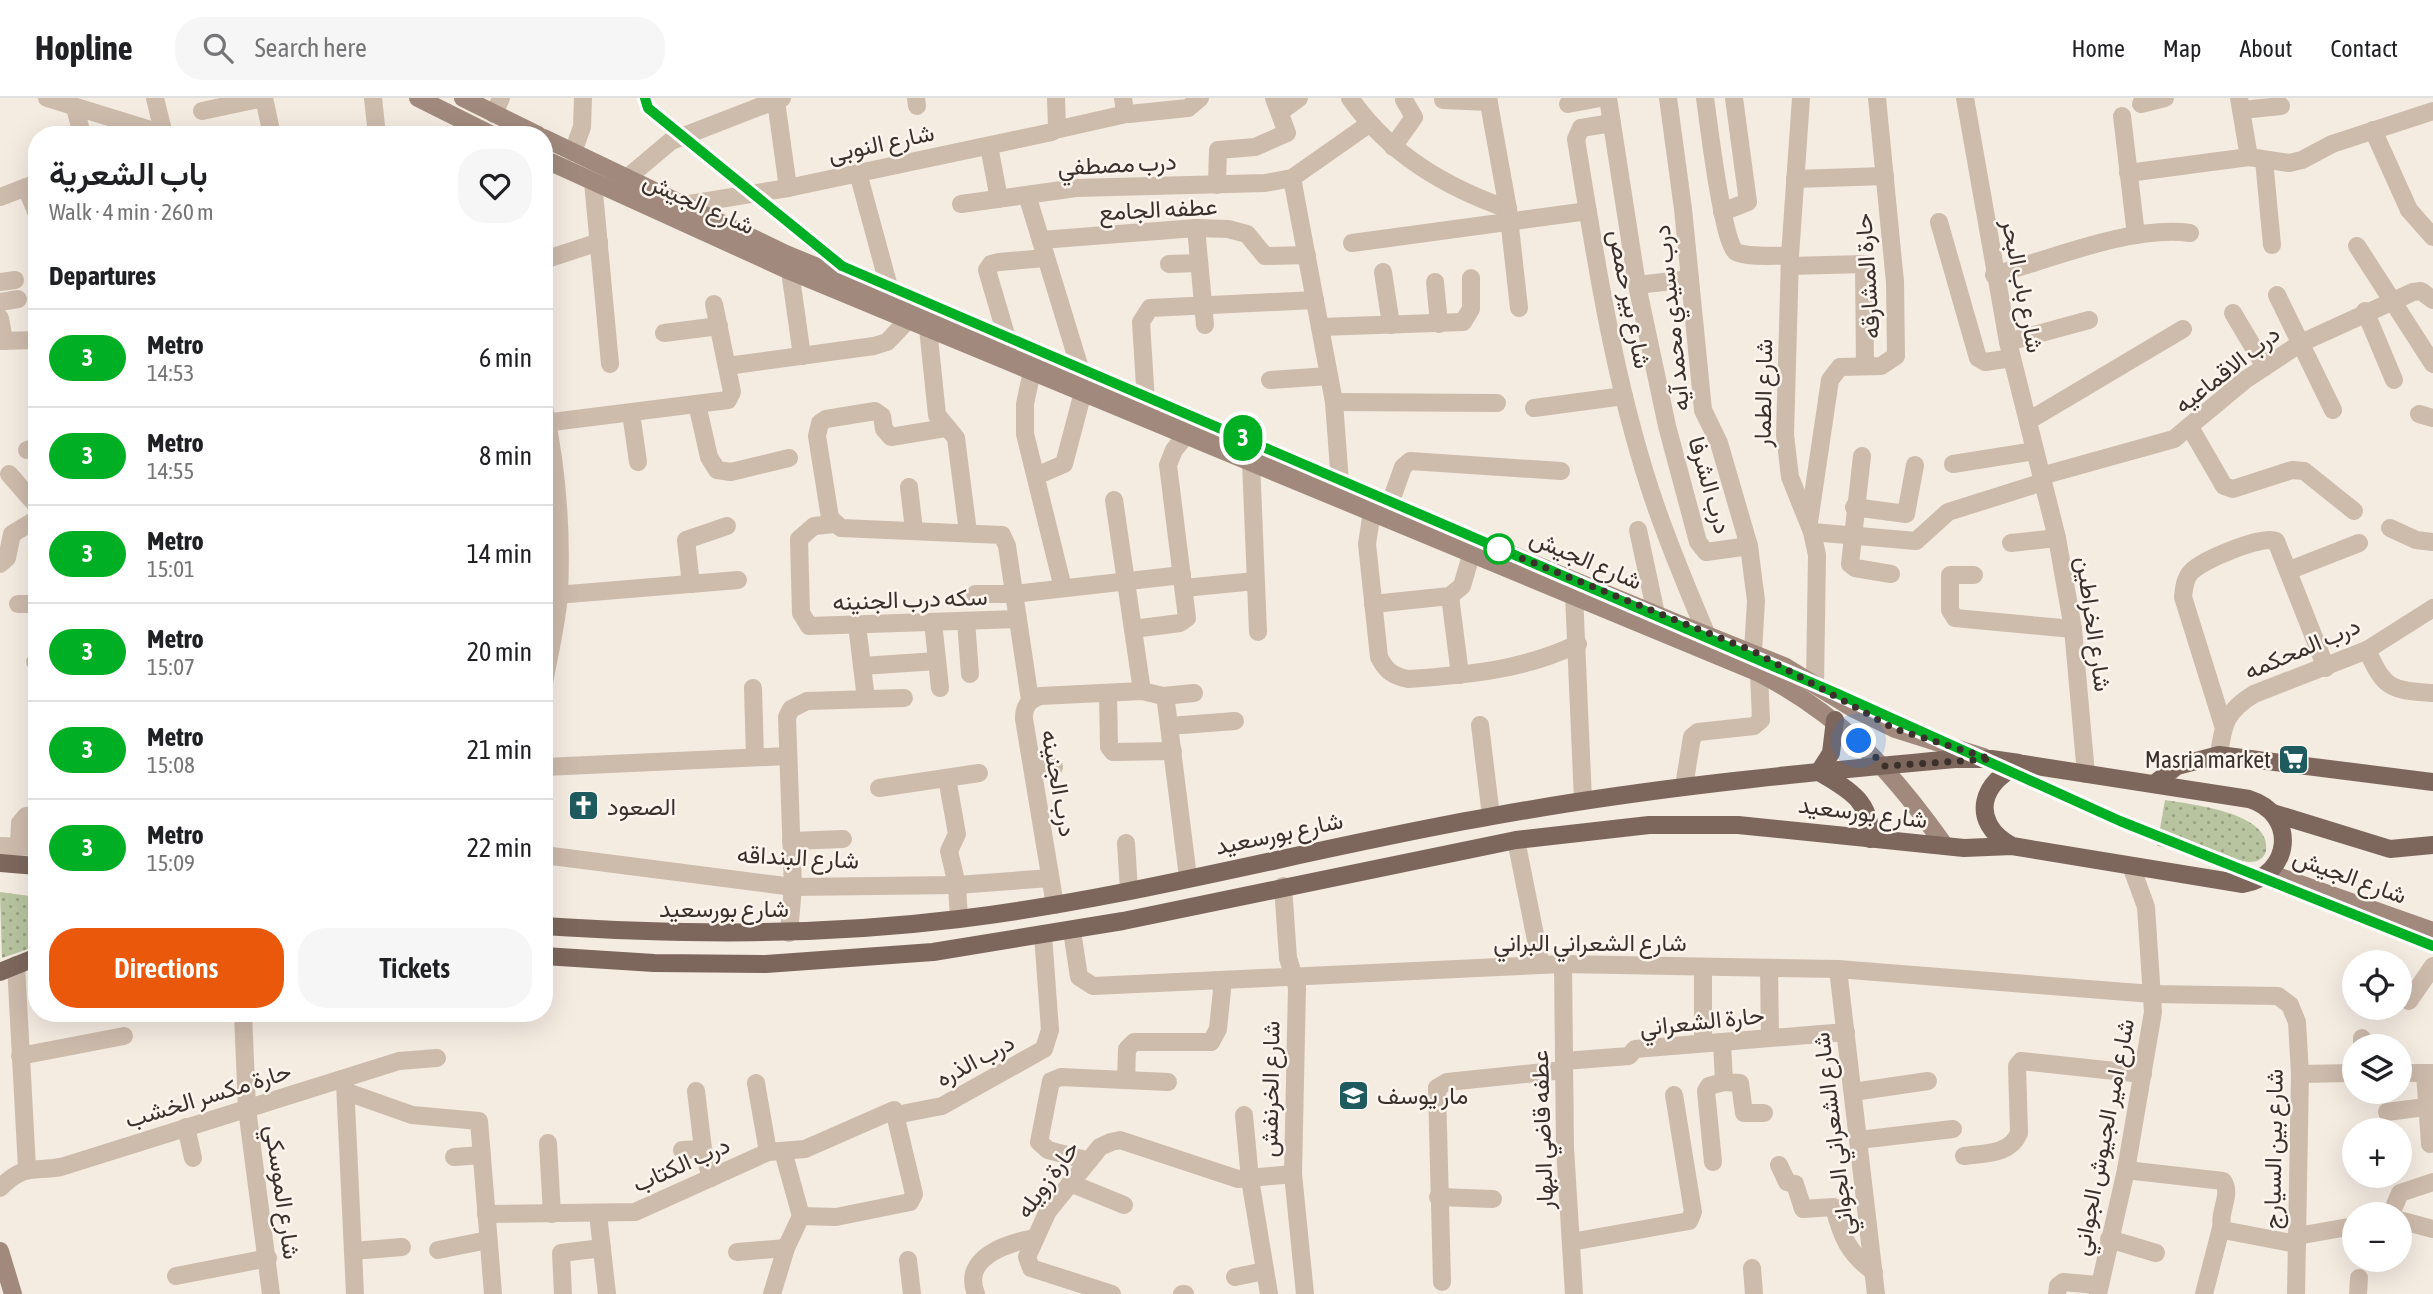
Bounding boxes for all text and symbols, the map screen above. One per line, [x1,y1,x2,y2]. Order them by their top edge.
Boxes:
search box [175,17,665,80]
text: Hopline [35,29,133,67]
icon: search [199,29,237,67]
text: Search here [255,33,367,63]
text: Home [2071,35,2125,62]
text: Map [2163,35,2201,62]
text: About [2239,35,2292,62]
text: Contact [2330,35,2398,62]
street label: شارع النوبى [826,119,937,170]
street label: درب مصطفي [1057,147,1178,187]
button: heart [458,149,532,223]
text: باب الشعرية [49,154,208,192]
street label: شارع الجيش [638,167,759,242]
street label: عطفه الجامع [1098,192,1218,230]
text: Walk · 4 min · 260 m [49,199,213,225]
street label: حارة المشارقه [1849,212,1887,340]
street label: شارع باب البحر [1994,216,2049,356]
street label: درب سيدي محمد آيه [1648,223,1700,412]
street label: شارع بير حمص [1600,227,1657,371]
text: Departures [49,261,156,291]
street label: درب الاقماعيه [2169,320,2286,420]
text: Metro [147,330,204,360]
street label: شارع الطمار [1749,339,1780,449]
text: 6 min [479,343,532,373]
text: 3 [82,344,93,371]
text: 14:53 [147,360,194,386]
line badge: 3 [1220,415,1266,461]
text: 3 [1237,424,1249,451]
text: Metro [147,428,204,458]
street label: درب الشرفا [1681,433,1737,537]
text: 8 min [479,441,532,471]
text: 3 [82,442,93,469]
text: 14:55 [147,458,194,484]
street label: شارع الجيش [1525,523,1646,597]
text: Metro [147,526,204,556]
unlabelled marker [1484,534,1514,564]
text: 14 min [467,539,532,569]
text: 3 [82,540,93,567]
street label: شارع الخراطين [2068,555,2117,694]
text: 15:01 [147,556,195,582]
street label: سكه درب الجنينه [832,583,988,617]
street label: درب المحكمه [2240,612,2365,686]
text: Metro [147,624,204,654]
text: 20 min [467,637,532,667]
text: 3 [82,638,93,665]
text: 15:07 [147,654,195,680]
text: Metro [147,722,204,752]
your location [1841,723,1876,758]
street label: درب الجنينه [1034,727,1082,839]
text: 21 min [467,735,532,765]
text: 3 [82,736,93,763]
supermarket icon: Masria market [2277,742,2311,776]
place label: Masria market [2145,746,2271,773]
text: 15:08 [147,752,195,778]
church icon: الصعود [567,789,601,823]
street label: شارع بورسعيد [1797,791,1929,836]
place label: الصعود [607,793,676,822]
street label: شارع بورسعيد [1213,806,1346,863]
text: Metro [147,820,204,850]
text: 22 min [467,833,532,863]
text: 3 [82,834,93,861]
street label: شارع البنداقه [736,840,860,877]
street label: شارع الجيش [2289,843,2410,912]
text: 15:09 [147,850,195,876]
street label: شارع بورسعيد [659,895,789,925]
button: Directions [49,928,284,1008]
button: Tickets [298,928,532,1008]
street label: شارع الشعراني البراني [1493,929,1687,962]
map controls [2342,950,2412,1272]
button: locate [2342,950,2412,1020]
street label: حارة الشعراني [1638,1001,1766,1047]
street label: شارع امير الجيوش الجواني [2067,1016,2145,1259]
street label: شارع الخرنفش [1255,1021,1288,1158]
street label: درب الذره [931,1028,1020,1094]
street label: شارع الشعراني الجواني [1807,1030,1865,1237]
button: layers [2342,1034,2412,1104]
street label: عطفه قاضي البهار [1526,1049,1564,1211]
street label: حارة مكسر الخشب [122,1057,295,1135]
street label: شارع بين السيارج [2258,1068,2291,1230]
school or university icon: مار يوسف [1337,1078,1371,1112]
place label: مار يوسف [1377,1082,1468,1111]
button: + [2342,1118,2412,1188]
street label: شارع الموسكي [254,1123,306,1262]
street label: درب الكتاب [628,1131,734,1199]
street label: حارة زويله [1010,1135,1086,1224]
button: − [2342,1202,2412,1272]

